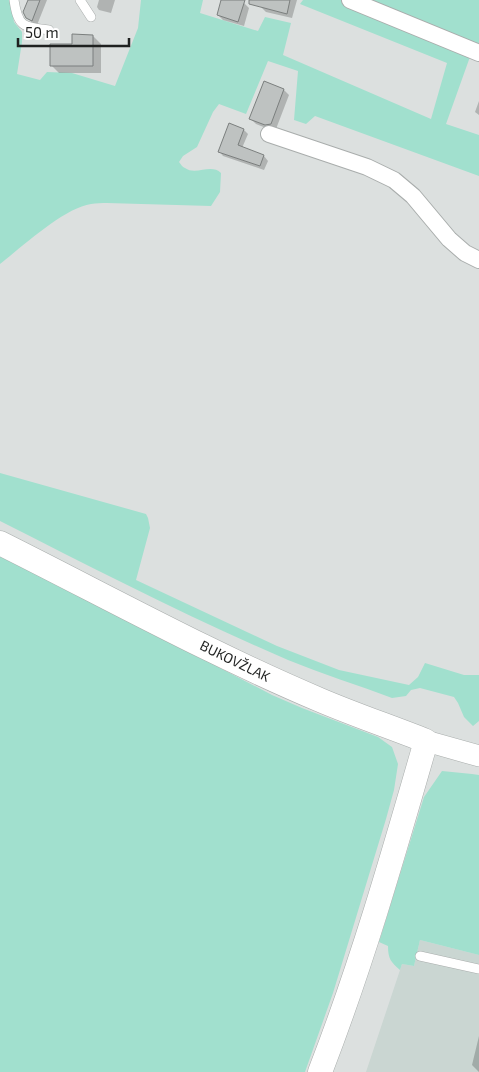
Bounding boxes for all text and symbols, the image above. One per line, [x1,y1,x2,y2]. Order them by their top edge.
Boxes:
scale bar [18,15,129,47]
text: 50 m [25,23,59,41]
street label: BUKOVŽLAK [197,636,274,685]

